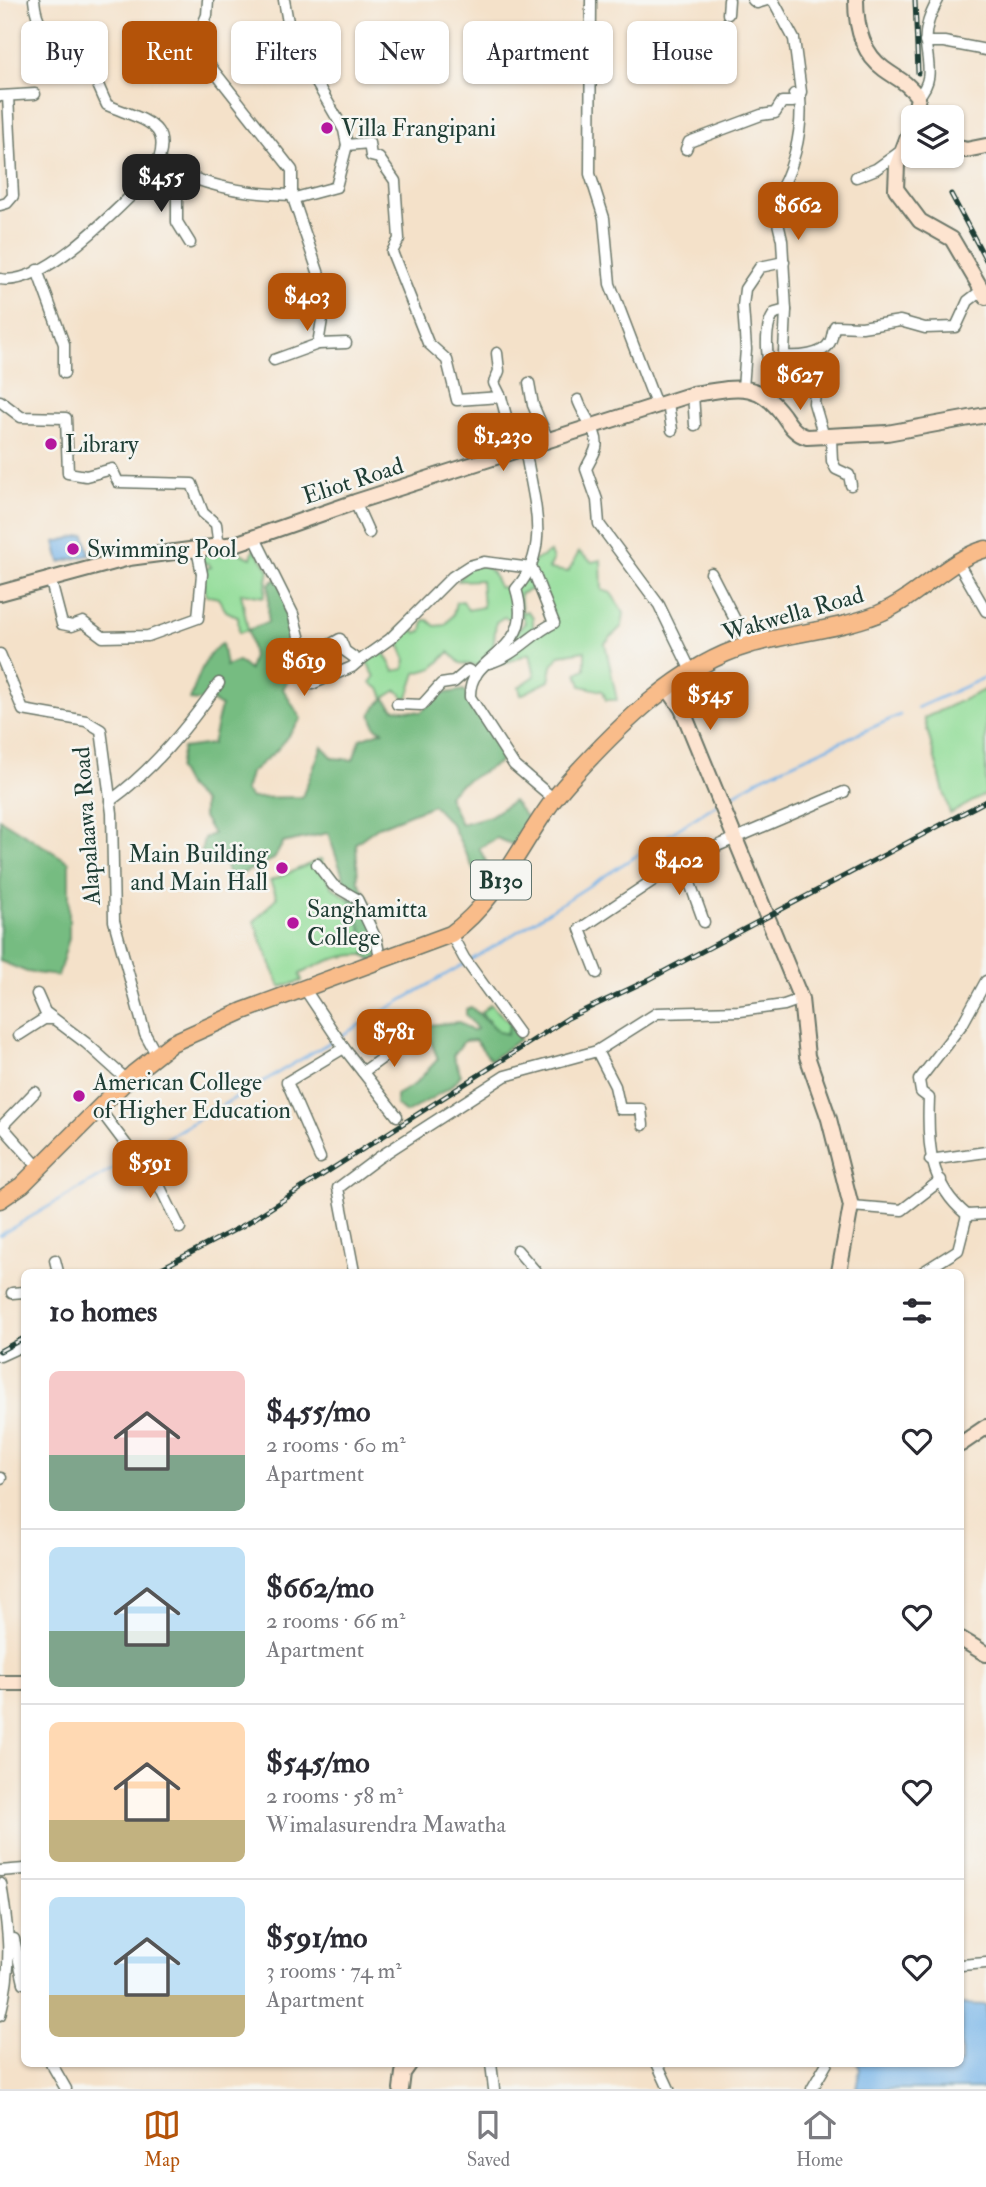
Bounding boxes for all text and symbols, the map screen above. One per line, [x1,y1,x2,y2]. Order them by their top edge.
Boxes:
chip: Buy [21,21,108,84]
chip: Rent [122,21,217,84]
chip: Filters [231,21,341,84]
chip: New [355,21,449,84]
chip: Apartment [463,21,613,84]
chip: House [627,21,737,84]
map controls [901,105,964,168]
button: layers [901,105,964,168]
place label: Villa Frangipani [341,113,496,144]
marker: Villa Frangipani [319,120,335,136]
pin: $455 [120,154,202,214]
text: $455 [138,162,184,191]
pin: $662 [757,182,839,242]
text: $662 [774,190,822,219]
pin: $403 [266,274,348,333]
text: $403 [284,281,330,310]
pin: $627 [759,352,841,412]
text: $627 [777,360,823,389]
pin: $1,230 [446,414,560,473]
text: $1,230 [474,421,532,450]
place label: Library [65,429,139,460]
marker: Library [43,436,59,452]
street label: Eliot Road [299,450,408,512]
place label: Swimming Pool [87,534,237,565]
marker: Swimming Pool [65,541,81,557]
street label: Wakwella Road [718,579,867,649]
pin: $619 [263,638,345,698]
text: $619 [282,646,326,675]
pin: $545 [669,672,751,732]
text: $545 [687,680,733,709]
street label: Alapalaawa Road [66,746,108,907]
pin: $402 [638,838,720,897]
place label: Main Building and Main Hall [128,839,269,898]
text: $402 [655,845,703,874]
marker: Main Building and Main Hall [274,860,290,876]
road number: B130 [471,860,531,900]
place label: Sanghamitta College [307,894,428,953]
marker: Sanghamitta College [285,915,301,931]
pin: $781 [353,1010,435,1069]
text: $781 [373,1017,415,1046]
place label: American College of Higher Education [92,1067,291,1126]
marker: American College of Higher Education [71,1088,87,1104]
pin: $591 [109,1140,191,1200]
text: $591 [128,1148,172,1177]
icon: filters [898,1292,936,1330]
text: 10 homes [49,1293,157,1330]
text: $455/mo [266,1393,371,1430]
icon: home [105,1399,189,1483]
icon: heart [898,1422,936,1460]
text: 2 rooms · 60 m² [266,1430,406,1459]
text: Apartment [266,1459,364,1488]
text: $662/mo [266,1569,374,1606]
icon: home [105,1575,189,1659]
icon: heart [898,1598,936,1636]
text: 2 rooms · 66 m² [266,1606,405,1635]
text: Apartment [266,1635,364,1664]
text: $545/mo [266,1744,370,1781]
icon: home [105,1750,189,1834]
icon: heart [898,1773,936,1811]
text: 2 rooms · 58 m² [266,1781,403,1810]
text: Wimalasurendra Mawatha [266,1810,506,1839]
text: $591/mo [266,1919,368,1956]
icon: home [105,1925,189,2009]
icon: heart [898,1948,936,1986]
text: 3 rooms · 74 m² [266,1956,402,1985]
text: Apartment [266,1985,364,2014]
tab: Map [143,2106,181,2172]
tab: Saved [467,2106,510,2172]
tab: Home [796,2106,843,2172]

